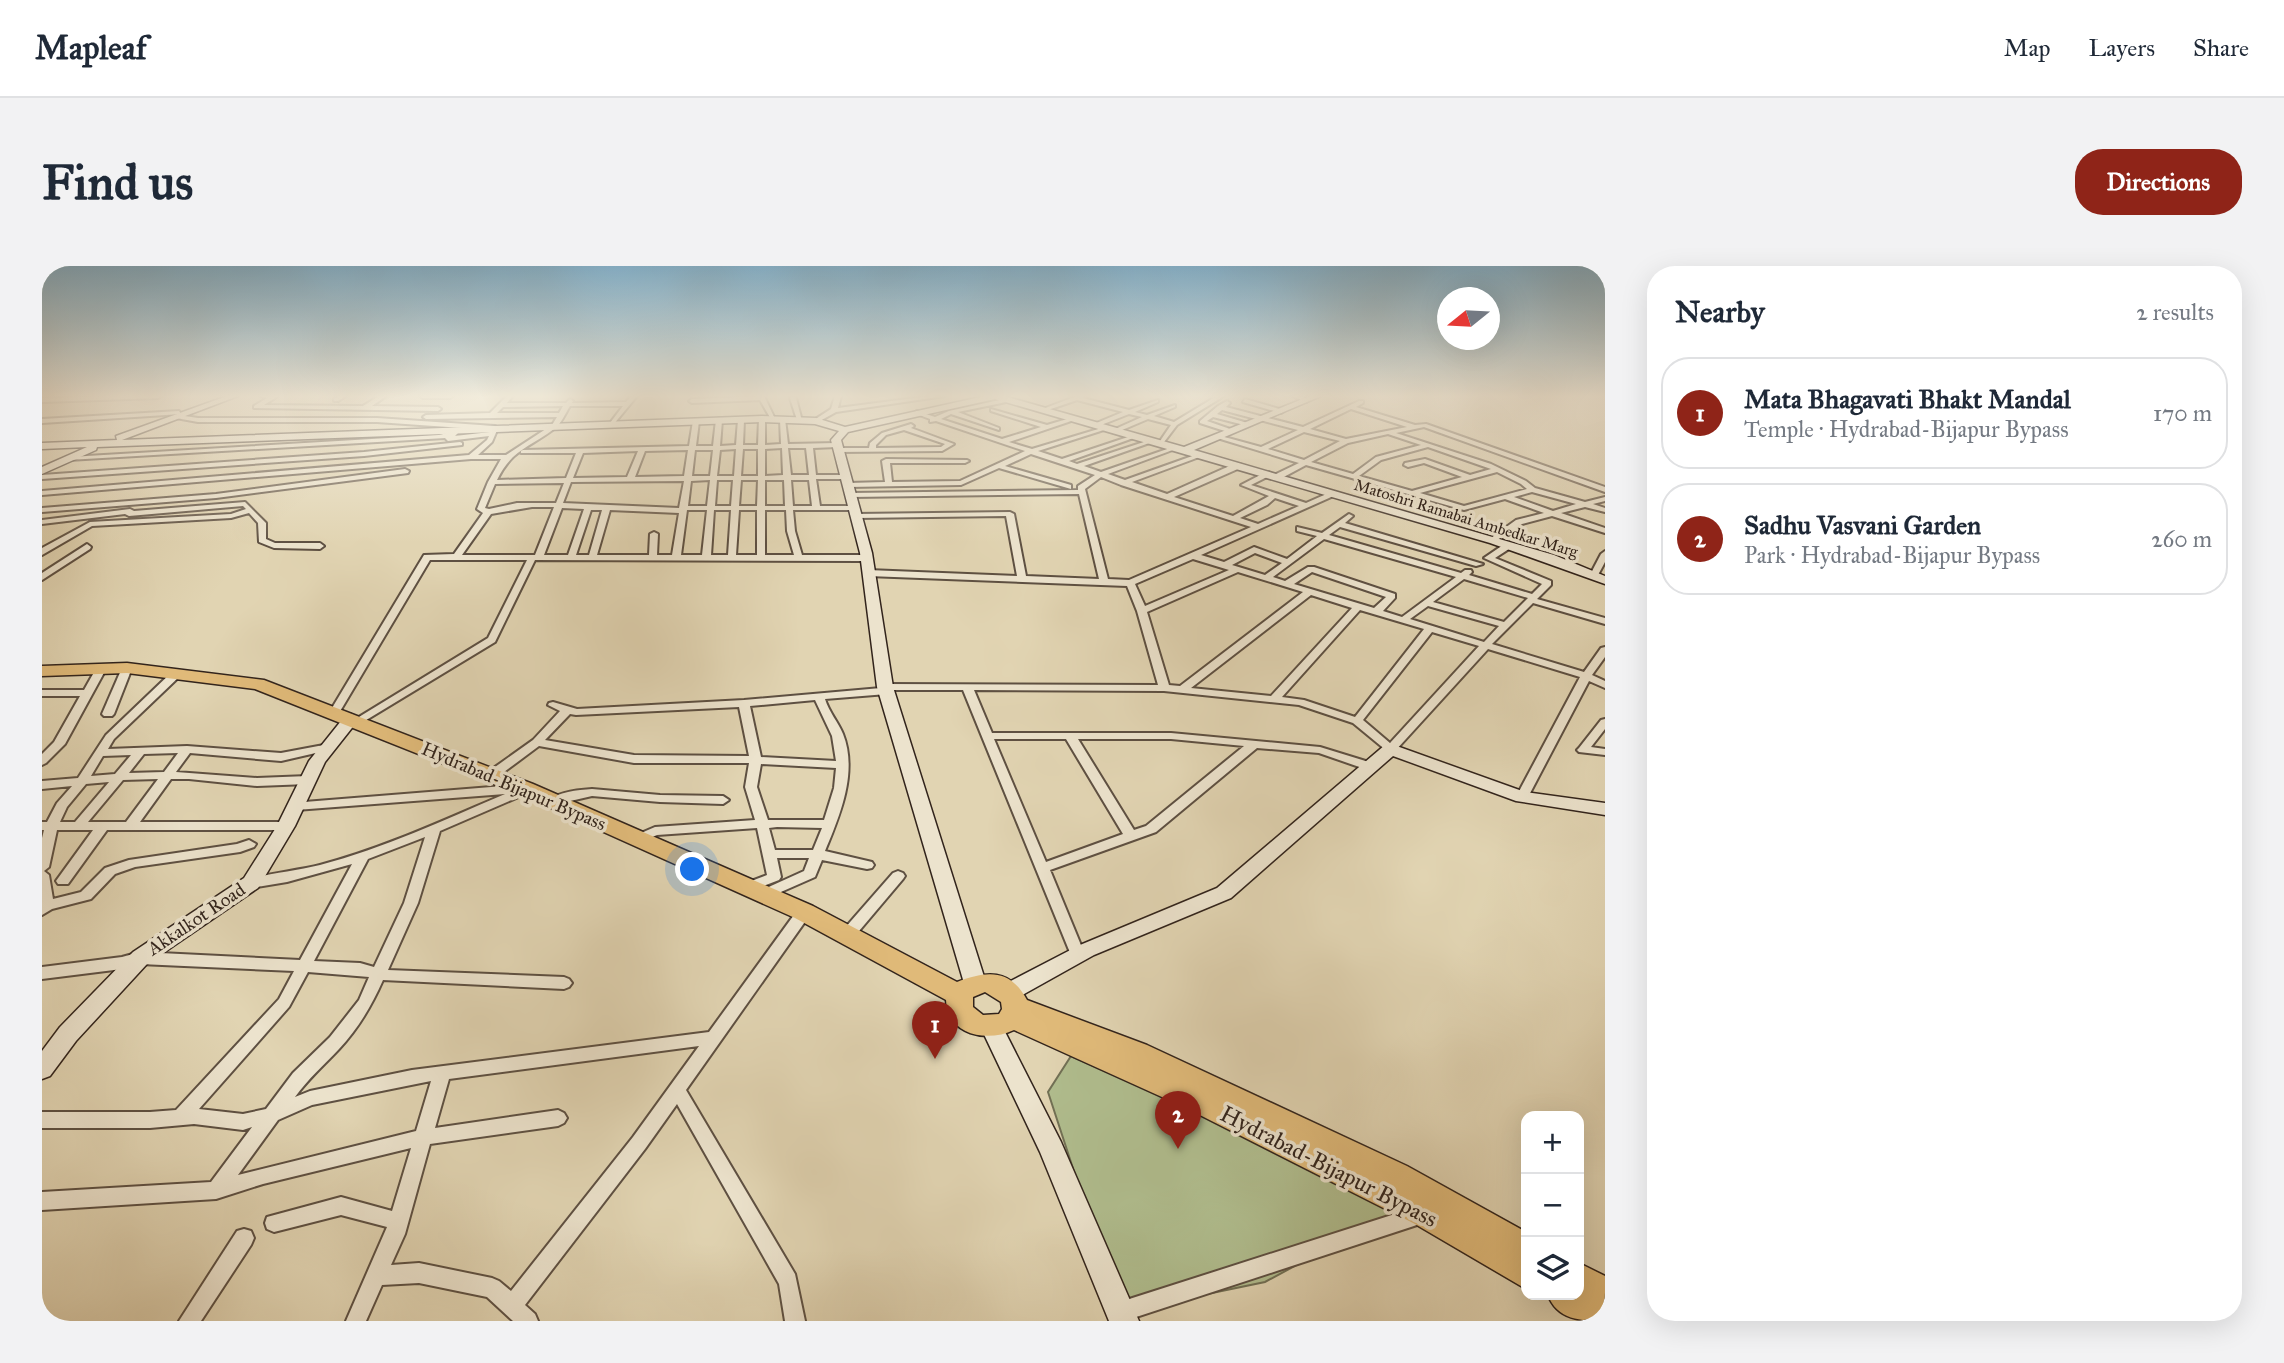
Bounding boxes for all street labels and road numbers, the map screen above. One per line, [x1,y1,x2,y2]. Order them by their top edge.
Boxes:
street label: Matoshri Ramabai Ambedkar Marg [1351,475,1581,562]
street label: Hydrabad-Bijapur Bypass [418,737,610,835]
street label: Akkalkot Road [142,878,250,961]
street label: Hydrabad-Bijapur Bypass [1216,1099,1442,1233]

